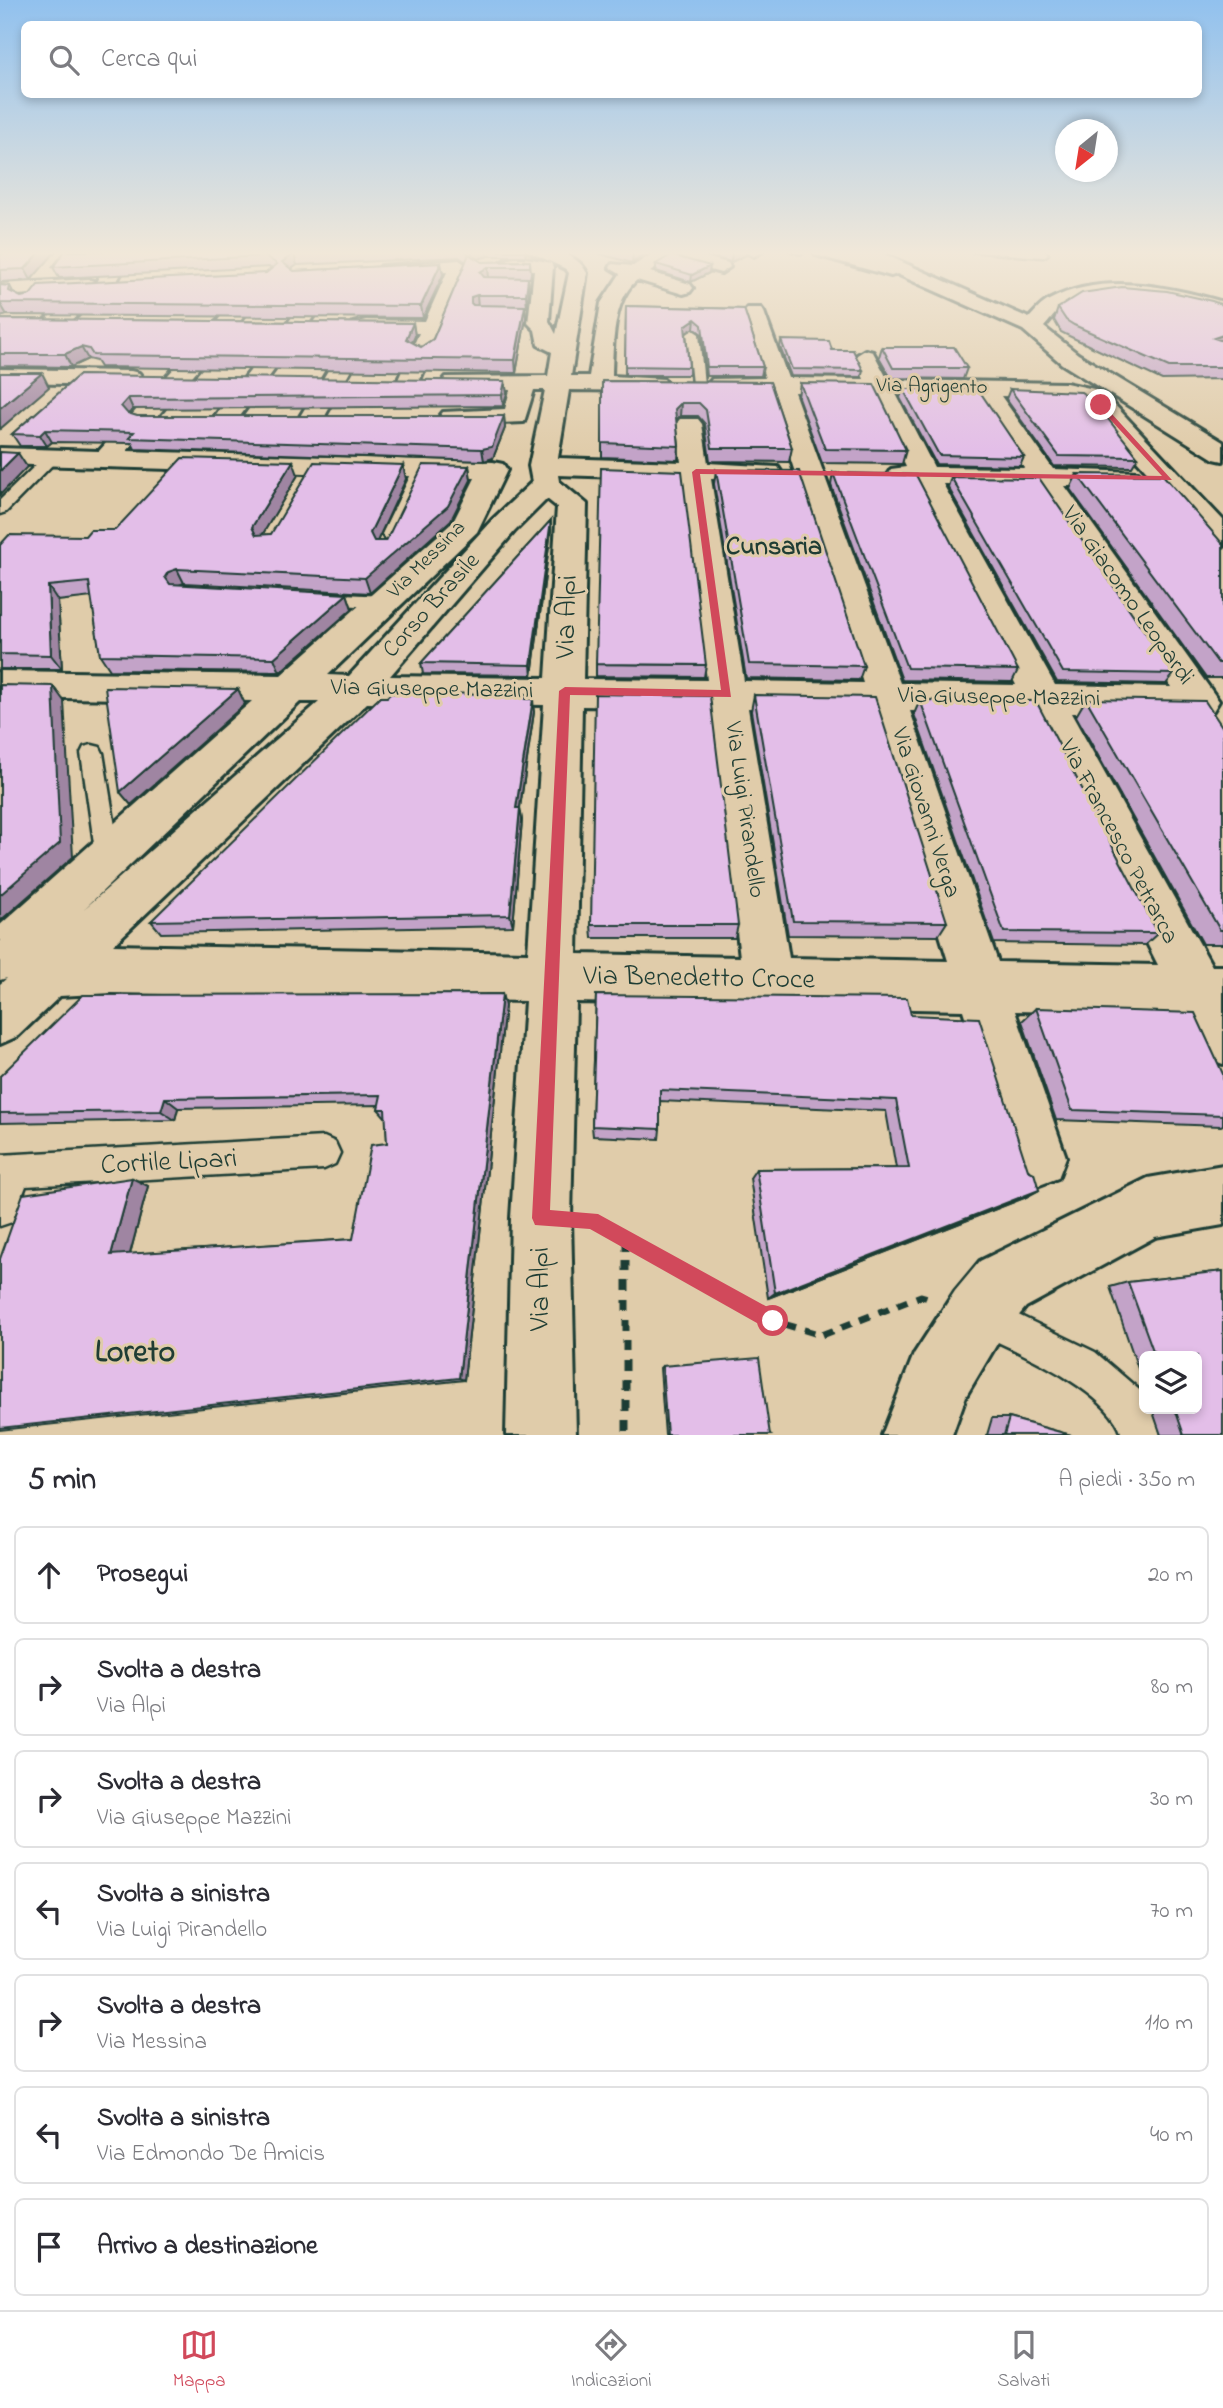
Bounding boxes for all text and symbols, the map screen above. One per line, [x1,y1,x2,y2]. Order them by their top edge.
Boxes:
search box [21,21,1202,98]
icon: search [45,41,83,79]
text: Cerca qui [101,41,197,79]
north arrow [1055,119,1118,182]
street label: Via Agrigento [875,371,988,405]
route end [1085,389,1116,420]
street label: Via Giacomo Leopardi [1051,498,1202,693]
street label: Via Messina [380,514,473,607]
district label: Cunsaria [726,529,822,567]
street label: Corso Brasile [375,545,489,667]
street label: Via Alpi [546,574,590,661]
street label: Via Giuseppe Mazzini [329,671,534,709]
street label: Via Giuseppe Mazzini [896,679,1101,717]
street label: Via Luigi Pirandello [714,719,774,900]
street label: Via Giovanni Verga [881,722,969,903]
street label: Via Francesco Petrarca [1049,733,1187,950]
street label: Via Benedetto Croce [582,956,816,1002]
street label: Cortile Lipari [100,1139,238,1187]
street label: Via Alpi [521,1247,562,1332]
route start [757,1305,788,1336]
district label: Loreto [95,1330,175,1377]
map controls [1139,1351,1202,1414]
button: layers [1139,1351,1202,1414]
text: 5 min [28,1459,96,1503]
text: A piedi · 350 m [1058,1464,1195,1497]
icon: ahead [30,1556,68,1594]
text: Prosegui [97,1556,188,1594]
text: 20 m [1148,1559,1193,1592]
text: Svolta a destra [97,1652,261,1690]
icon: right [30,1668,68,1706]
text: 80 m [1151,1671,1193,1704]
text: Via Alpi [97,1690,166,1723]
text: Svolta a destra [97,1764,261,1802]
icon: right [30,1780,68,1818]
text: 30 m [1150,1783,1193,1816]
text: Via Giuseppe Mazzini [97,1802,291,1835]
text: Svolta a sinistra [97,1876,270,1914]
icon: left [30,1892,68,1930]
text: 70 m [1150,1895,1193,1928]
text: Via Luigi Pirandello [97,1914,267,1947]
text: Svolta a destra [97,1988,261,2026]
icon: right [30,2004,68,2042]
text: 110 m [1145,2007,1193,2040]
text: Via Messina [97,2026,207,2059]
text: Svolta a sinistra [97,2100,270,2138]
icon: left [30,2116,68,2154]
text: 40 m [1150,2119,1193,2152]
text: Via Edmondo De Amicis [97,2138,325,2171]
icon: arrive [30,2228,68,2266]
text: Arrivo a destinazione [97,2228,318,2266]
tab: Mappa [173,2326,225,2395]
tab: Indicazioni [571,2326,652,2395]
tab: Salvati [997,2326,1050,2395]

